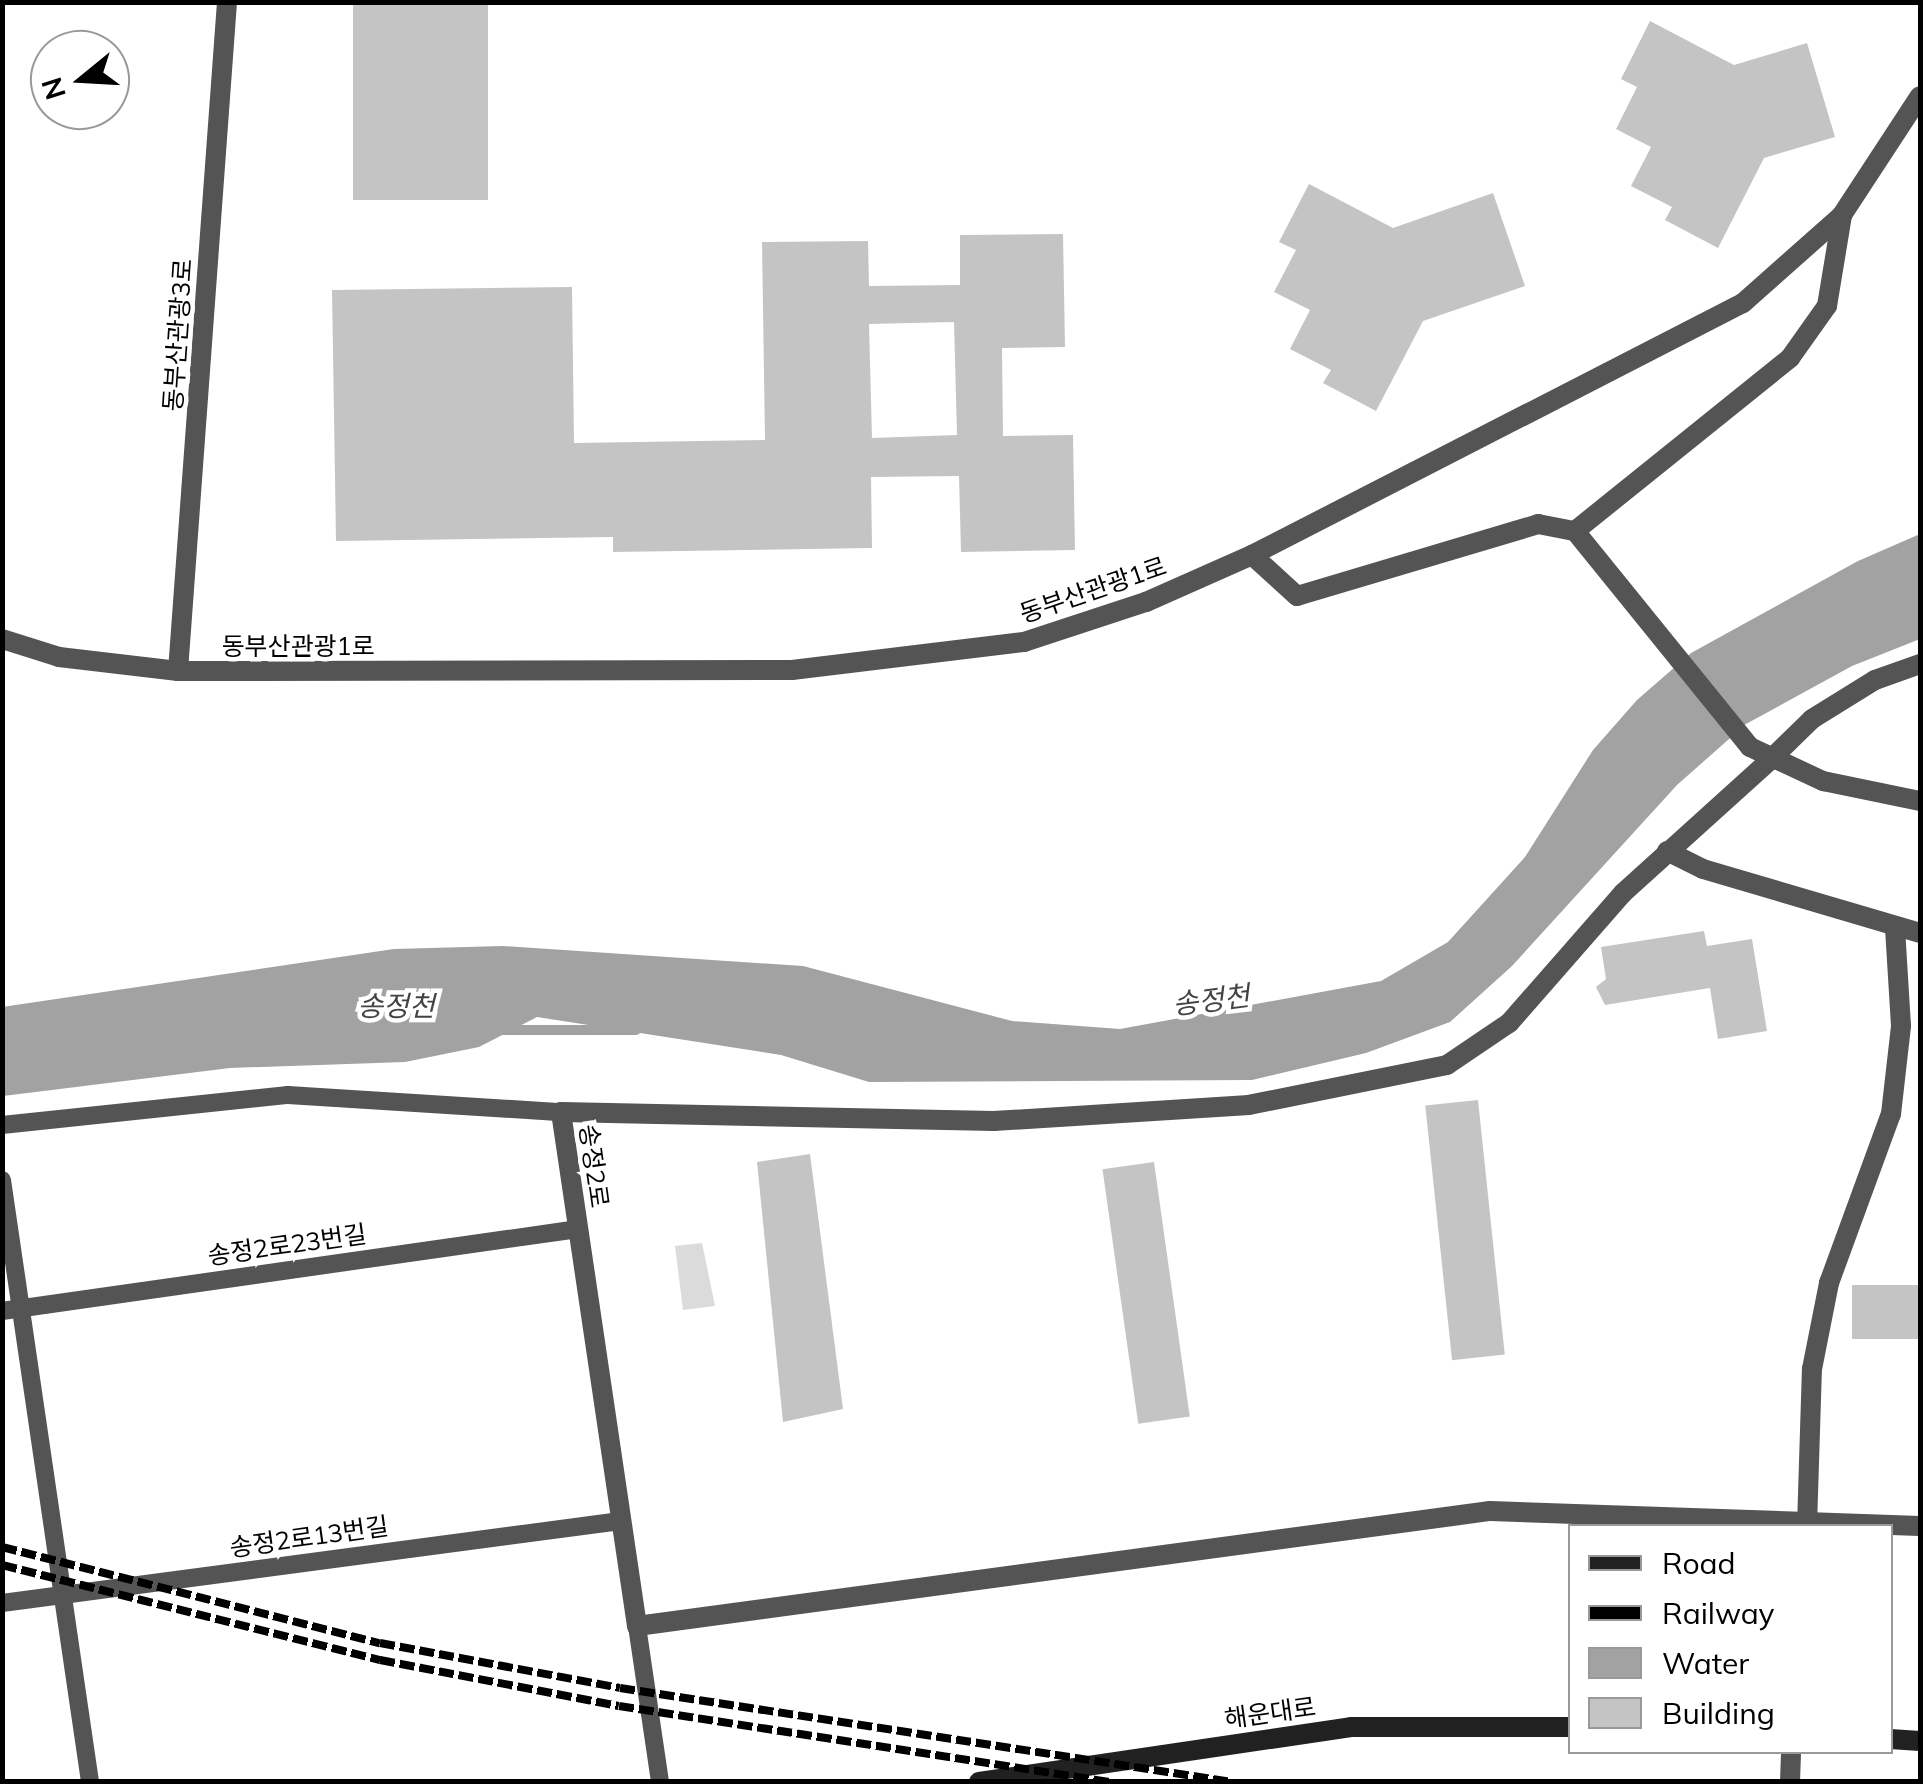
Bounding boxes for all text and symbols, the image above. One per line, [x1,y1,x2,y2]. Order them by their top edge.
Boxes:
north arrow [30,30,130,130]
text: N [33,73,73,104]
street label: 동부산관광3로 [158,258,198,412]
street label: 동부산관광1로 [1016,551,1170,629]
street label: 동부산관광1로 [222,631,374,661]
water label: 송정천 [1171,979,1251,1021]
water label: 송정천 [357,989,435,1023]
street label: 송정2로 [573,1122,615,1210]
street label: 송정2로23번길 [206,1219,368,1271]
street label: 송정2로13번길 [228,1511,390,1563]
legend [1568,1524,1893,1754]
text: Road [1662,1544,1736,1582]
text: Railway [1662,1594,1775,1632]
text: Water [1662,1644,1749,1682]
street label: 해운대로 [1222,1692,1318,1734]
text: Building [1662,1694,1775,1732]

